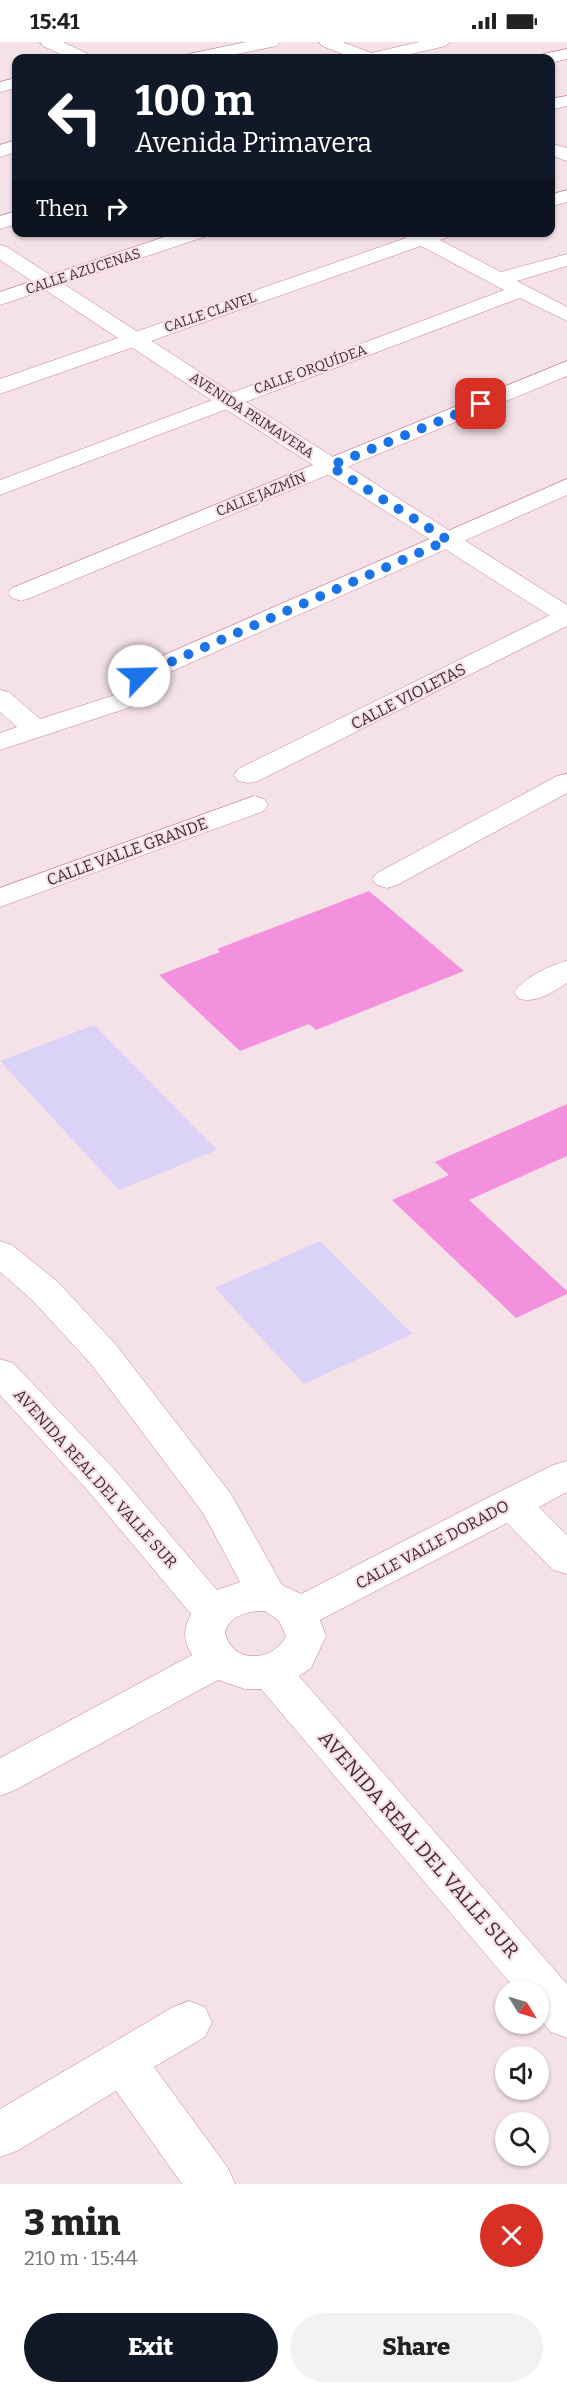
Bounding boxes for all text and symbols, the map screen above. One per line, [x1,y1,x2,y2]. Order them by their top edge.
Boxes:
text: 15:41 [30,8,80,35]
text: 100 m [135,76,254,126]
icon: left [36,78,114,156]
text: Avenida Primavera [135,127,372,159]
icon: right [100,192,133,225]
text: Then [36,195,88,222]
street label: CALLE AZUCENAS [24,245,143,298]
street label: CALLE CLAVEL [162,289,259,336]
street label: CALLE ORQUÍDEA [251,340,369,398]
street label: AVENIDA PRIMAVERA [186,369,317,462]
pin [455,378,506,429]
icon: arrive [464,387,497,420]
street label: CALLE JAZMÍN [213,468,309,520]
position arrow [107,644,171,708]
street label: CALLE VIOLETAS [348,659,469,734]
street label: CALLE VALLE GRANDE [44,813,210,889]
street label: AVENIDA REAL DEL VALLE SUR [10,1385,181,1572]
street label: CALLE VALLE DORADO [352,1496,512,1593]
street label: AVENIDA REAL DEL VALLE SUR [314,1726,524,1962]
north arrow [495,1980,549,2034]
map controls [495,1980,549,2166]
button: sound [495,2046,549,2100]
button: search [495,2112,549,2166]
text: 3 min [24,2201,120,2245]
button: close [480,2204,543,2267]
text: 210 m · 15:44 [24,2246,138,2270]
button: Exit [24,2313,278,2382]
button: Share [290,2313,543,2382]

